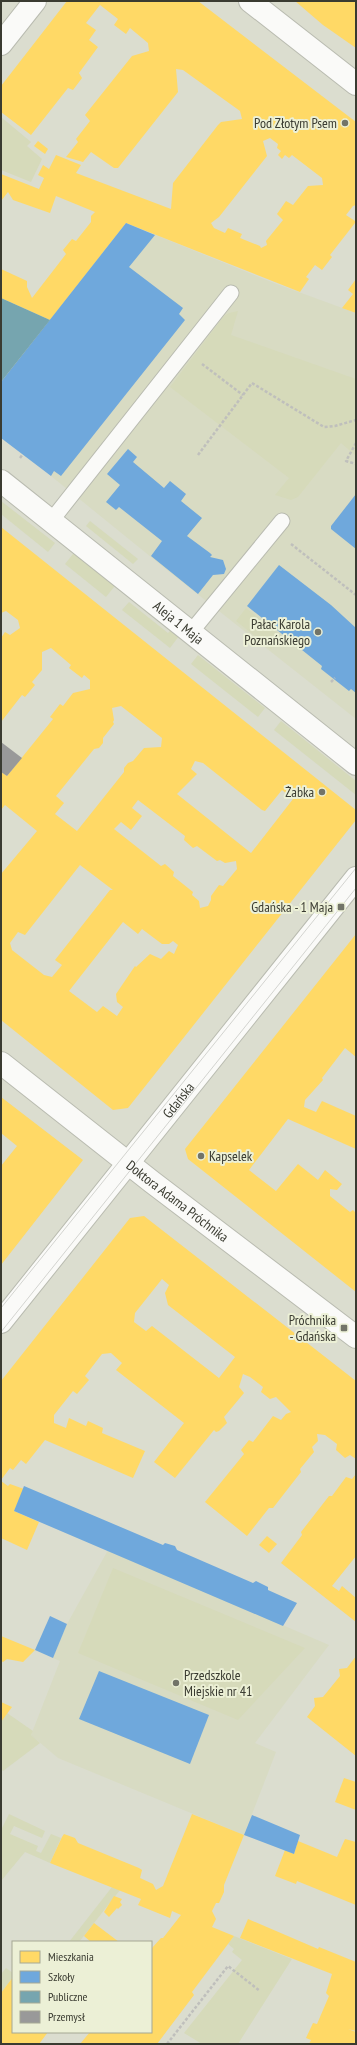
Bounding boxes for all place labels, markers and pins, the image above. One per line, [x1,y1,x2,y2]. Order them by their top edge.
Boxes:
place label: Pod Złotym Psem [254,114,337,132]
marker: Pod Złotym Psem [340,118,350,128]
place label: Pałac Karola Poznańskiego [244,615,310,649]
marker: Pałac Karola Poznańskiego [313,627,323,637]
place label: Żabka [285,783,314,801]
marker: Żabka [317,787,327,797]
place label: Gdańska - 1 Maja [251,898,333,916]
marker: Gdańska - 1 Maja [336,902,346,912]
place label: Kapselek [209,1147,253,1165]
marker: Kapselek [196,1151,206,1161]
place label: Próchnika - Gdańska [289,1311,336,1345]
marker: Próchnika - Gdańska [339,1323,349,1333]
place label: Przedszkole Miejskie nr 41 [184,1666,252,1700]
marker: Przedszkole Miejskie nr 41 [171,1678,181,1688]

